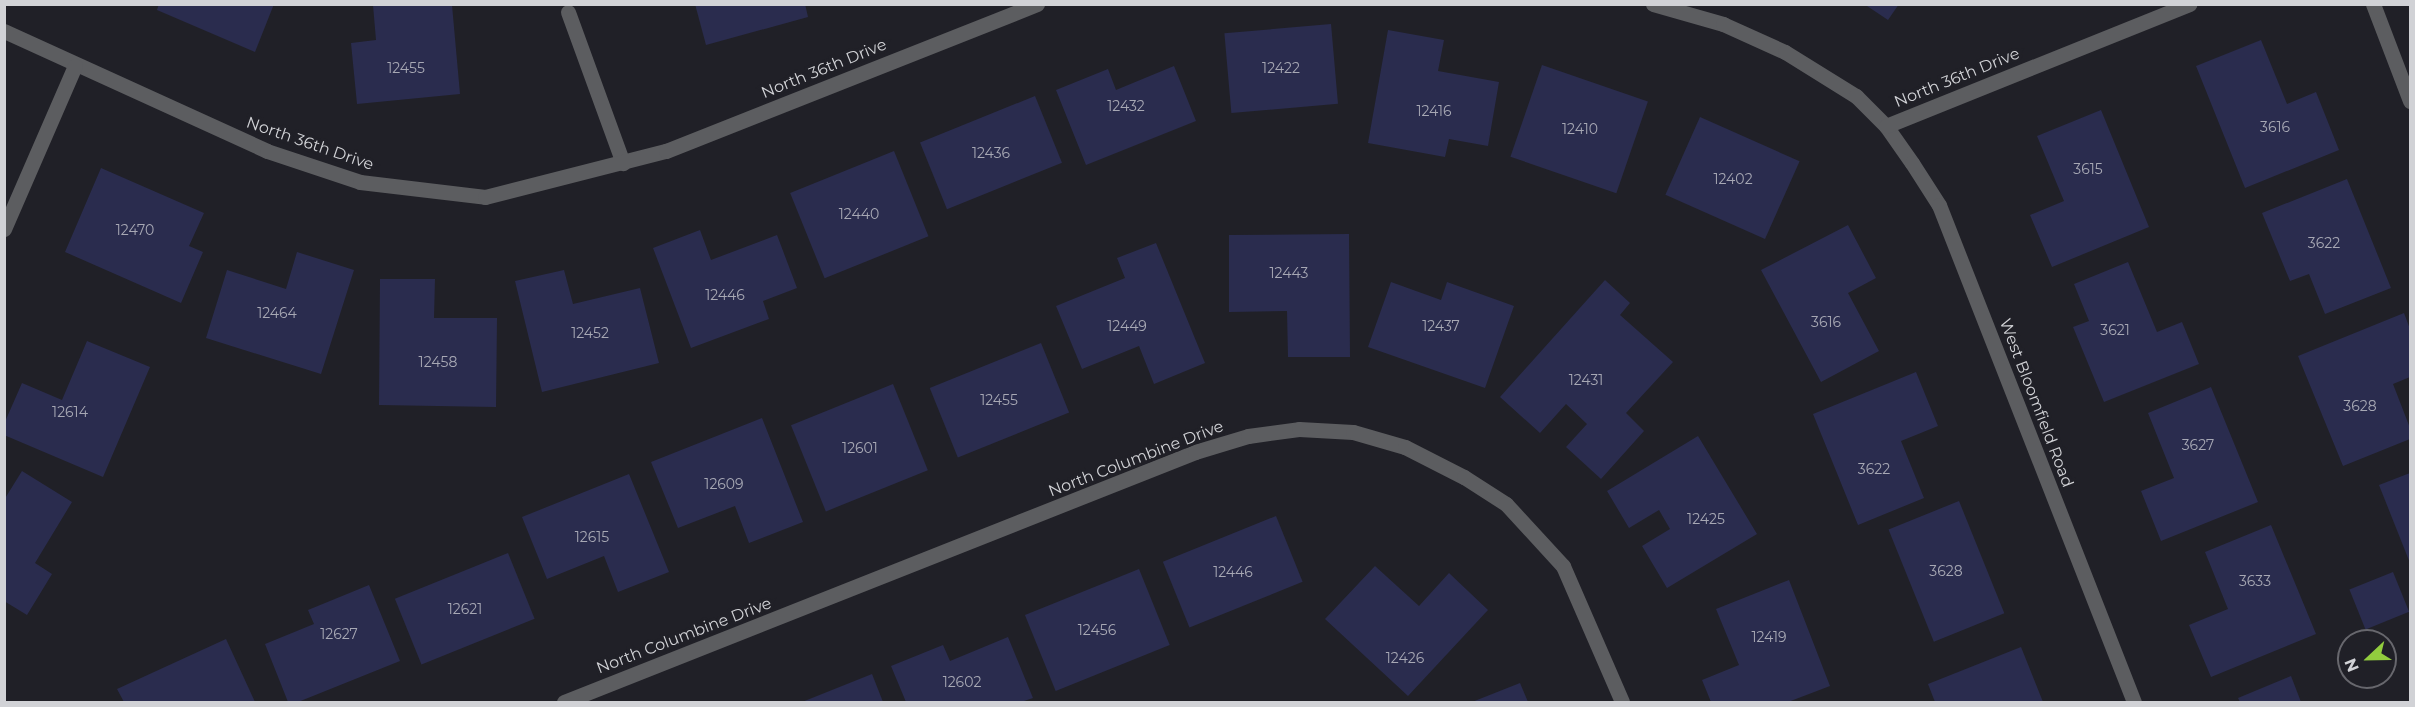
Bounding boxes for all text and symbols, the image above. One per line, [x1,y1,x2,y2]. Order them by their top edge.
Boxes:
street label: North 36th Drive [759,35,889,103]
street label: North 36th Drive [1892,44,2022,112]
house number: 12455 [387,60,425,76]
house number: 12422 [1262,60,1300,76]
house number: 12432 [1107,98,1145,114]
house number: 12416 [1416,103,1452,119]
street label: North 36th Drive [244,113,376,175]
house number: 3616 [2260,119,2290,135]
house number: 12410 [1562,121,1598,137]
house number: 12436 [972,145,1010,161]
house number: 3615 [2073,161,2103,177]
house number: 12402 [1713,171,1753,187]
house number: 12440 [839,206,879,222]
house number: 12470 [116,222,154,238]
house number: 3622 [2308,235,2340,251]
house number: 12443 [1270,265,1308,281]
house number: 12446 [705,287,745,303]
house number: 12464 [257,305,297,321]
house number: 3616 [1811,314,1841,330]
street label: West Bloomfield Road [1995,316,2077,490]
house number: 12449 [1107,318,1147,334]
house number: 12437 [1422,318,1460,334]
house number: 3621 [2100,322,2130,338]
house number: 12452 [571,325,609,341]
house number: 12458 [419,354,457,370]
house number: 12431 [1569,372,1603,388]
house number: 12455 [980,392,1018,408]
house number: 3628 [2343,398,2377,414]
house number: 12614 [52,404,88,420]
street label: North Columbine Drive [1046,417,1226,501]
house number: 3627 [2182,437,2214,453]
house number: 12601 [842,440,878,456]
house number: 3622 [1858,461,1890,477]
house number: 12609 [704,476,744,492]
house number: 12425 [1687,511,1725,527]
house number: 12615 [575,529,609,545]
house number: 3628 [1929,563,1963,579]
house number: 12446 [1213,564,1253,580]
house number: 3633 [2239,573,2271,589]
street label: North Columbine Drive [594,594,774,678]
house number: 12621 [448,601,482,617]
house number: 12456 [1078,622,1116,638]
house number: 12627 [320,626,358,642]
house number: 12419 [1751,629,1787,645]
north arrow [2337,629,2397,689]
house number: 12426 [1386,650,1424,666]
text: N [2340,656,2363,675]
house number: 12602 [943,674,981,690]

